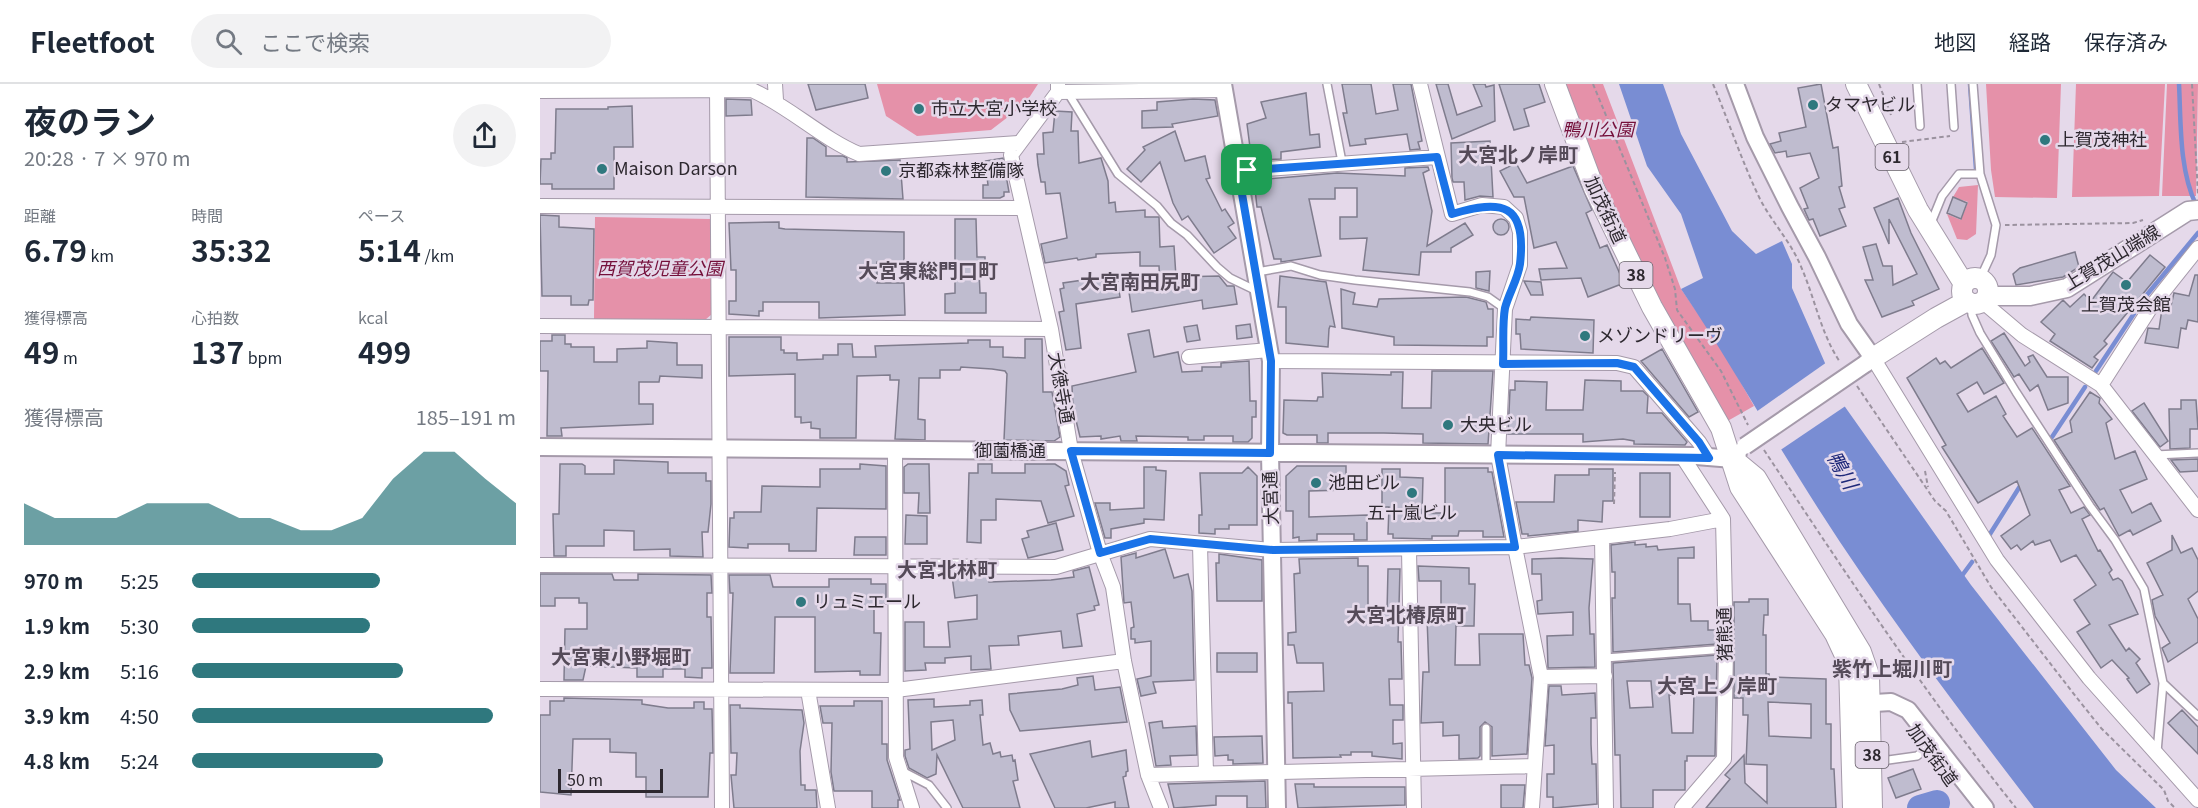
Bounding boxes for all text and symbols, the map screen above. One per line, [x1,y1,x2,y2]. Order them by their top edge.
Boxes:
search box [191,14,611,68]
text: Fleetfoot [30,21,155,61]
icon: search [212,25,245,58]
text: ここで検索 [260,25,370,57]
text: 地図 [1934,26,1976,56]
text: 経路 [2009,26,2051,56]
text: 保存済み [2084,26,2168,56]
place label: タマヤビル [1825,90,1915,116]
place label: 市立大宮小学校 [931,94,1057,120]
text: 夜のラン [24,96,156,144]
marker: タマヤビル [1806,98,1820,112]
marker: 市立大宮小学校 [912,102,926,116]
button: share [453,104,516,167]
park label: 鴨川公園 [1562,115,1637,141]
place label: 上賀茂神社 [2057,125,2147,151]
marker: 上賀茂神社 [2038,133,2052,147]
district label: 大宮北ノ岸町 [1458,139,1578,168]
text: 20:28 · 7 × 970 m [24,143,191,172]
pin [1221,144,1272,195]
road number: 61 [1876,144,1908,170]
icon: arrive [1230,153,1263,186]
place label: Maison Darson [614,154,738,180]
place label: 京都森林整備隊 [898,156,1024,182]
marker: Maison Darson [595,162,609,176]
marker: 京都森林整備隊 [879,164,893,178]
street label: 加茂街道 [1580,171,1634,247]
text: 距離 [24,203,56,227]
text: 時間 [191,203,223,227]
text: ペース [358,203,405,227]
street label: 上賀茂山端線 [2058,217,2164,295]
text: 6.79 [24,227,87,271]
text: 35:32 [191,227,272,271]
text: 5:14 [358,227,421,271]
text: km [87,243,114,267]
text: /km [421,243,454,267]
park label: 西賀茂児童公園 [597,254,726,280]
district label: 大宮東総門口町 [858,255,998,284]
road number: 38 [1620,262,1652,288]
district label: 大宮南田尻町 [1080,266,1200,295]
marker: 上賀茂会館 [2119,278,2133,292]
place label: 上賀茂会館 [2081,290,2171,316]
text: 獲得標高 [24,305,88,329]
text: 心拍数 [191,305,239,329]
text: kcal [358,305,388,329]
place label: メゾンドリーヴ [1597,321,1723,347]
text: 49 [24,329,59,373]
text: 137 [191,329,244,373]
text: 499 [358,329,411,373]
marker: メゾンドリーヴ [1578,329,1592,343]
text: m [59,345,78,369]
text: bpm [244,345,282,369]
street label: 大徳寺通 [1044,350,1082,425]
text: 獲得標高 [24,402,104,431]
text: 185–191 m [416,402,516,431]
place label: 大央ビル [1460,410,1532,436]
marker: 大央ビル [1441,418,1455,432]
street label: 御薗橋通 [974,436,1046,462]
water label: 鴨川 [1821,445,1867,496]
place label: 池田ビル [1328,468,1400,494]
street label: 大宮通 [1255,471,1283,526]
marker: 池田ビル [1309,476,1323,490]
marker: 五十嵐ビル [1405,486,1419,500]
place label: 五十嵐ビル [1367,498,1457,524]
district label: 大宮北林町 [897,554,997,583]
text: 970 m [24,566,83,595]
text: 5:25 [120,566,159,595]
place label: リュミエール [813,587,921,613]
marker: リュミエール [794,595,808,609]
district label: 大宮北椿原町 [1346,599,1466,628]
street label: 猪熊通 [1710,607,1736,661]
text: 1.9 km [24,611,90,640]
text: 5:30 [120,611,159,640]
district label: 大宮東小野堀町 [551,641,691,670]
district label: 紫竹上堀川町 [1832,653,1952,682]
text: 2.9 km [24,656,90,685]
text: 5:16 [120,656,159,685]
district label: 大宮上ノ岸町 [1657,670,1777,699]
text: 3.9 km [24,701,90,730]
text: 4:50 [120,701,159,730]
street label: 加茂街道 [1902,717,1965,791]
road number: 38 [1856,742,1888,768]
text: 4.8 km [24,746,90,775]
text: 5:24 [120,746,159,775]
scale bar [558,766,663,794]
text: 50 m [567,767,603,791]

